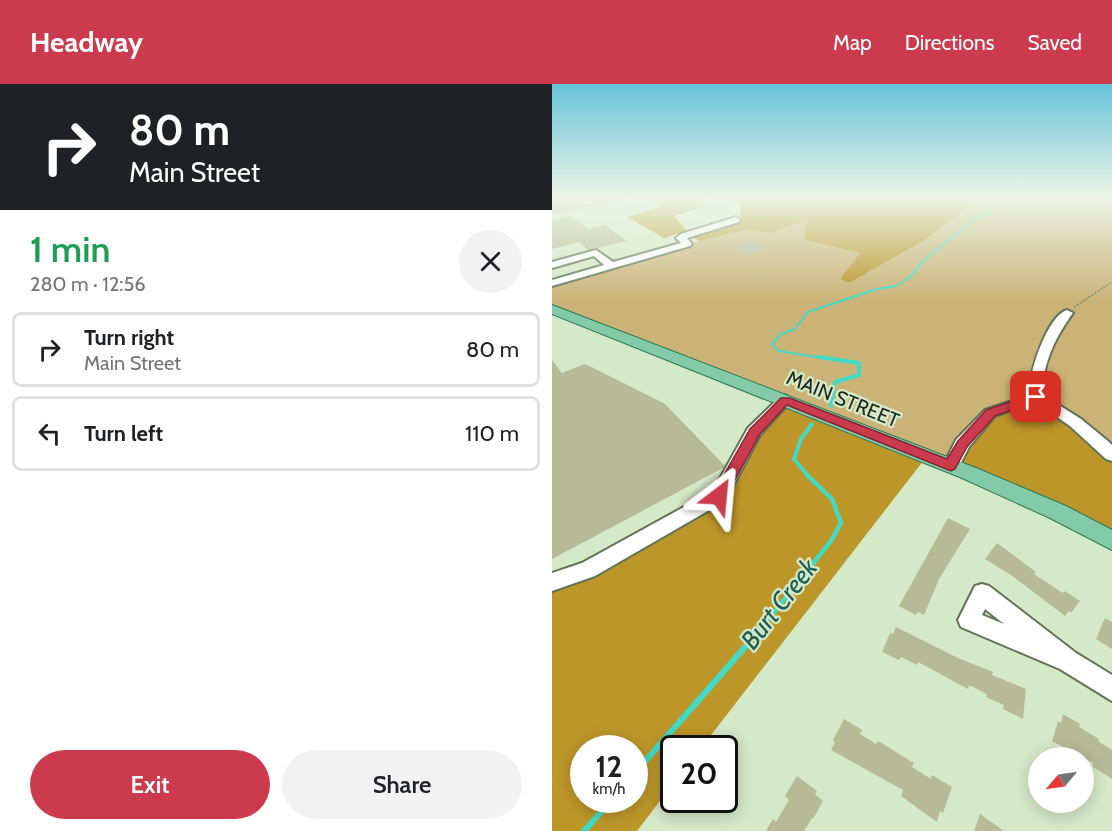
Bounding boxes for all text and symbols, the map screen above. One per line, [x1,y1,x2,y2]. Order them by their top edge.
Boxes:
text: Headway [30,25,143,59]
text: Map [833,30,872,55]
text: Directions [905,30,994,55]
text: Saved [1027,30,1082,55]
text: 80 m [129,104,230,156]
icon: right [30,108,108,186]
text: Main Street [129,156,260,189]
text: 1 min [30,227,110,271]
button: close [459,230,522,293]
text: 280 m · 12:56 [30,272,146,296]
text: Turn right [84,324,174,351]
icon: right [33,333,66,366]
text: 80 m [466,336,519,363]
text: Main Street [84,351,181,375]
street label: MAIN STREET [783,365,903,433]
pin [1010,371,1061,422]
icon: arrive [1019,380,1052,413]
icon: left [33,417,66,450]
text: Turn left [84,420,163,447]
text: 110 m [465,420,519,447]
position arrow [687,464,751,528]
water label: Burt Creek [734,552,825,656]
speed limit sign: 20 [660,735,738,813]
north arrow [1028,747,1094,813]
map controls [1028,747,1094,813]
text: 12 [596,748,622,785]
button: Exit [30,750,270,819]
button: Share [282,750,522,819]
text: km/h [593,780,625,798]

